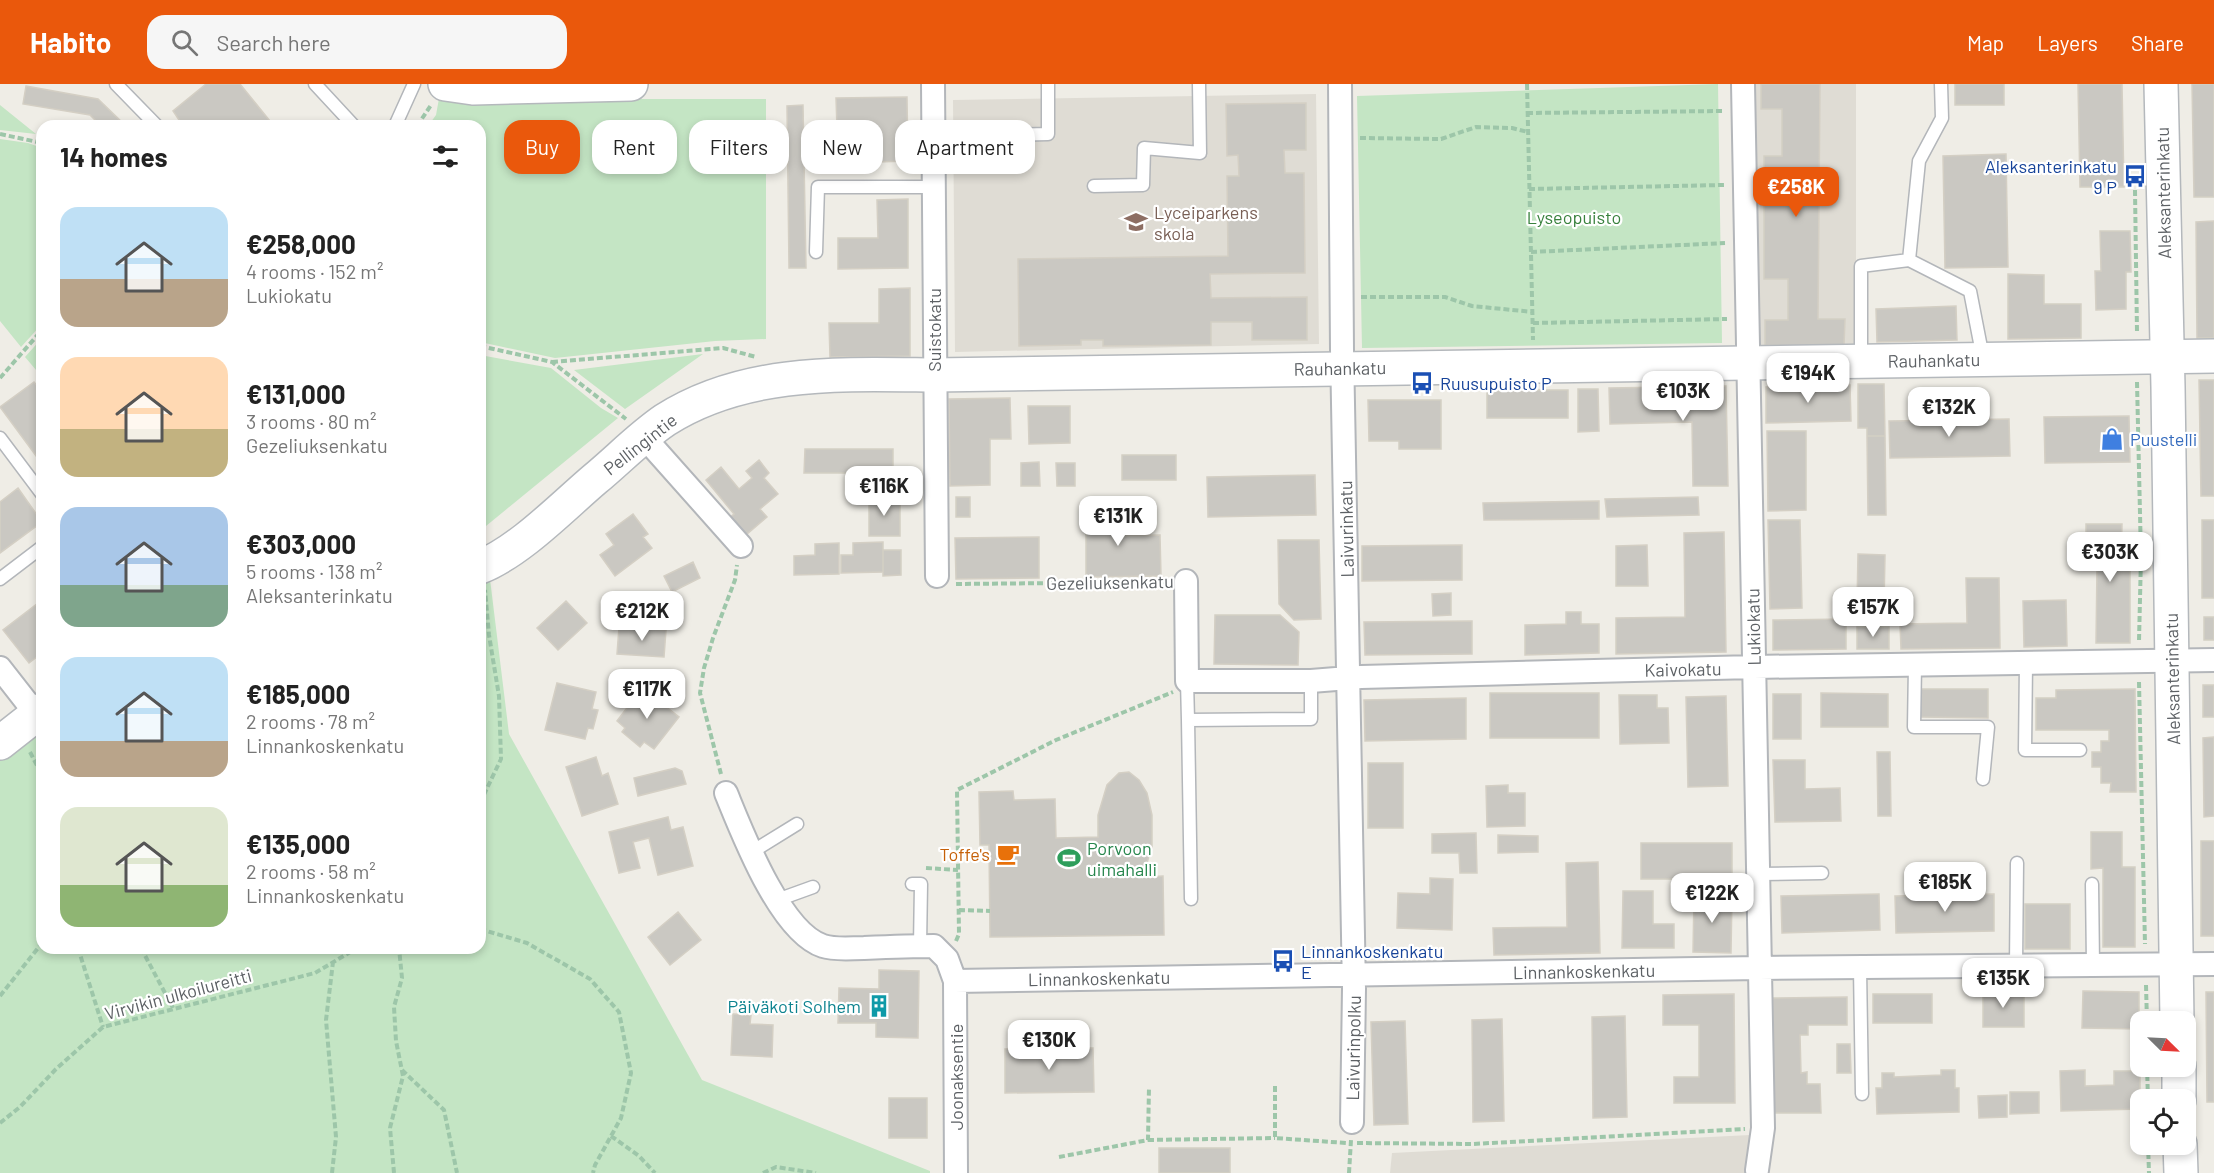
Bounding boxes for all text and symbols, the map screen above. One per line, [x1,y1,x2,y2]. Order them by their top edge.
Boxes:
search box [147,15,567,69]
text: Habito [30,25,111,59]
icon: search [168,26,201,59]
text: Search here [216,29,331,55]
text: Map [1967,30,2004,55]
text: Layers [2037,30,2098,55]
text: Share [2131,30,2184,55]
chip: Buy [504,120,580,174]
chip: Rent [592,120,677,174]
chip: Filters [689,120,789,174]
chip: New [801,120,883,174]
chip: Apartment [895,120,1035,174]
street label: Aleksanterinkatu [2151,127,2175,259]
icon: filters [429,140,462,173]
text: 14 homes [60,141,167,172]
place label: Aleksanterinkatu 9 P [1985,155,2117,198]
bus stop icon: Aleksanterinkatu 9 P [2122,163,2148,189]
pin: €258K [1754,167,1838,218]
text: €258K [1767,174,1825,198]
place label: Lyceiparkens skola [1154,201,1258,244]
park label: Lyseopuisto [1527,206,1621,228]
school or university icon: Lyceiparkens skola [1123,209,1149,235]
text: €258,000 [246,228,356,259]
icon: home [108,231,180,303]
text: 4 rooms · 152 m² [246,259,383,283]
text: Lukiokatu [246,283,332,307]
street label: Suistokatu [923,288,945,372]
street label: Rauhankatu [1887,348,1981,372]
pin: €194K [1766,353,1850,404]
street label: Rauhankatu [1293,356,1387,380]
text: €194K [1781,360,1836,384]
bus stop icon: Ruusupuisto P [1409,370,1435,396]
pin: €103K [1641,371,1725,422]
place label: Ruusupuisto P [1440,372,1552,394]
text: €131,000 [246,378,346,409]
text: €103K [1656,378,1710,402]
icon: home [108,381,180,453]
pin: €132K [1907,387,1991,438]
text: €132K [1922,394,1976,418]
text: 3 rooms · 80 m² [246,409,376,433]
street label: Pellingintie [599,409,681,479]
shop icon: Puustelli [2099,426,2125,452]
place label: Puustelli [2130,428,2197,450]
text: Gezeliuksenkatu [246,433,388,457]
pin: €116K [842,466,926,517]
text: €116K [859,473,909,497]
street label: Laivurinkatu [1334,480,1358,578]
pin: €131K [1076,496,1160,547]
text: €131K [1093,503,1143,527]
text: €303,000 [246,528,356,559]
icon: home [108,531,180,603]
pin: €303K [2068,532,2152,583]
text: €303K [2081,539,2139,563]
text: 5 rooms · 138 m² [246,559,382,583]
street label: Gezeliuksenkatu [1046,570,1174,594]
text: Aleksanterinkatu [246,583,393,607]
pin: €157K [1831,587,1915,638]
street label: Lukiokatu [1741,588,1765,666]
pin: €212K [600,591,684,642]
text: €157K [1847,594,1899,618]
text: €212K [615,598,669,622]
street label: Aleksanterinkatu [2160,613,2184,745]
street label: Kaivokatu [1644,657,1722,681]
pin: €117K [605,669,689,720]
text: €117K [622,676,672,700]
text: €185,000 [246,678,350,709]
icon: home [108,681,180,753]
text: 2 rooms · 78 m² [246,709,375,733]
text: Linnankoskenkatu [246,733,404,757]
text: €135,000 [246,828,350,859]
icon: home [108,831,180,903]
place label: Porvoon uimahalli [1087,837,1157,880]
cafe icon: Toffe's [995,841,1021,867]
place label: Toffe's [940,843,990,865]
sports icon: Porvoon uimahalli [1056,845,1082,871]
text: 2 rooms · 58 m² [246,859,376,883]
pin: €185K [1903,862,1987,913]
text: €185K [1918,869,1972,893]
pin: €122K [1670,873,1754,924]
text: €122K [1685,880,1739,904]
text: Linnankoskenkatu [246,883,404,907]
place label: Linnankoskenkatu E [1301,940,1443,983]
bus stop icon: Linnankoskenkatu E [1270,948,1296,974]
pin: €135K [1961,958,2045,1009]
street label: Linnankoskenkatu [1513,959,1655,983]
street label: Virvikin ulkoilureitti [102,964,254,1024]
text: €135K [1976,965,2030,989]
street label: Linnankoskenkatu [1028,966,1170,990]
building icon: Päiväkoti Solhem [866,993,892,1019]
place label: Päiväkoti Solhem [727,995,861,1017]
street label: Laivurinpolku [1341,995,1365,1101]
north arrow [2130,1011,2196,1077]
map controls [2130,1011,2196,1155]
pin: €130K [1007,1020,1091,1071]
street label: Joonaksentie [945,1024,967,1130]
text: €130K [1022,1027,1076,1051]
button: locate [2130,1089,2196,1155]

